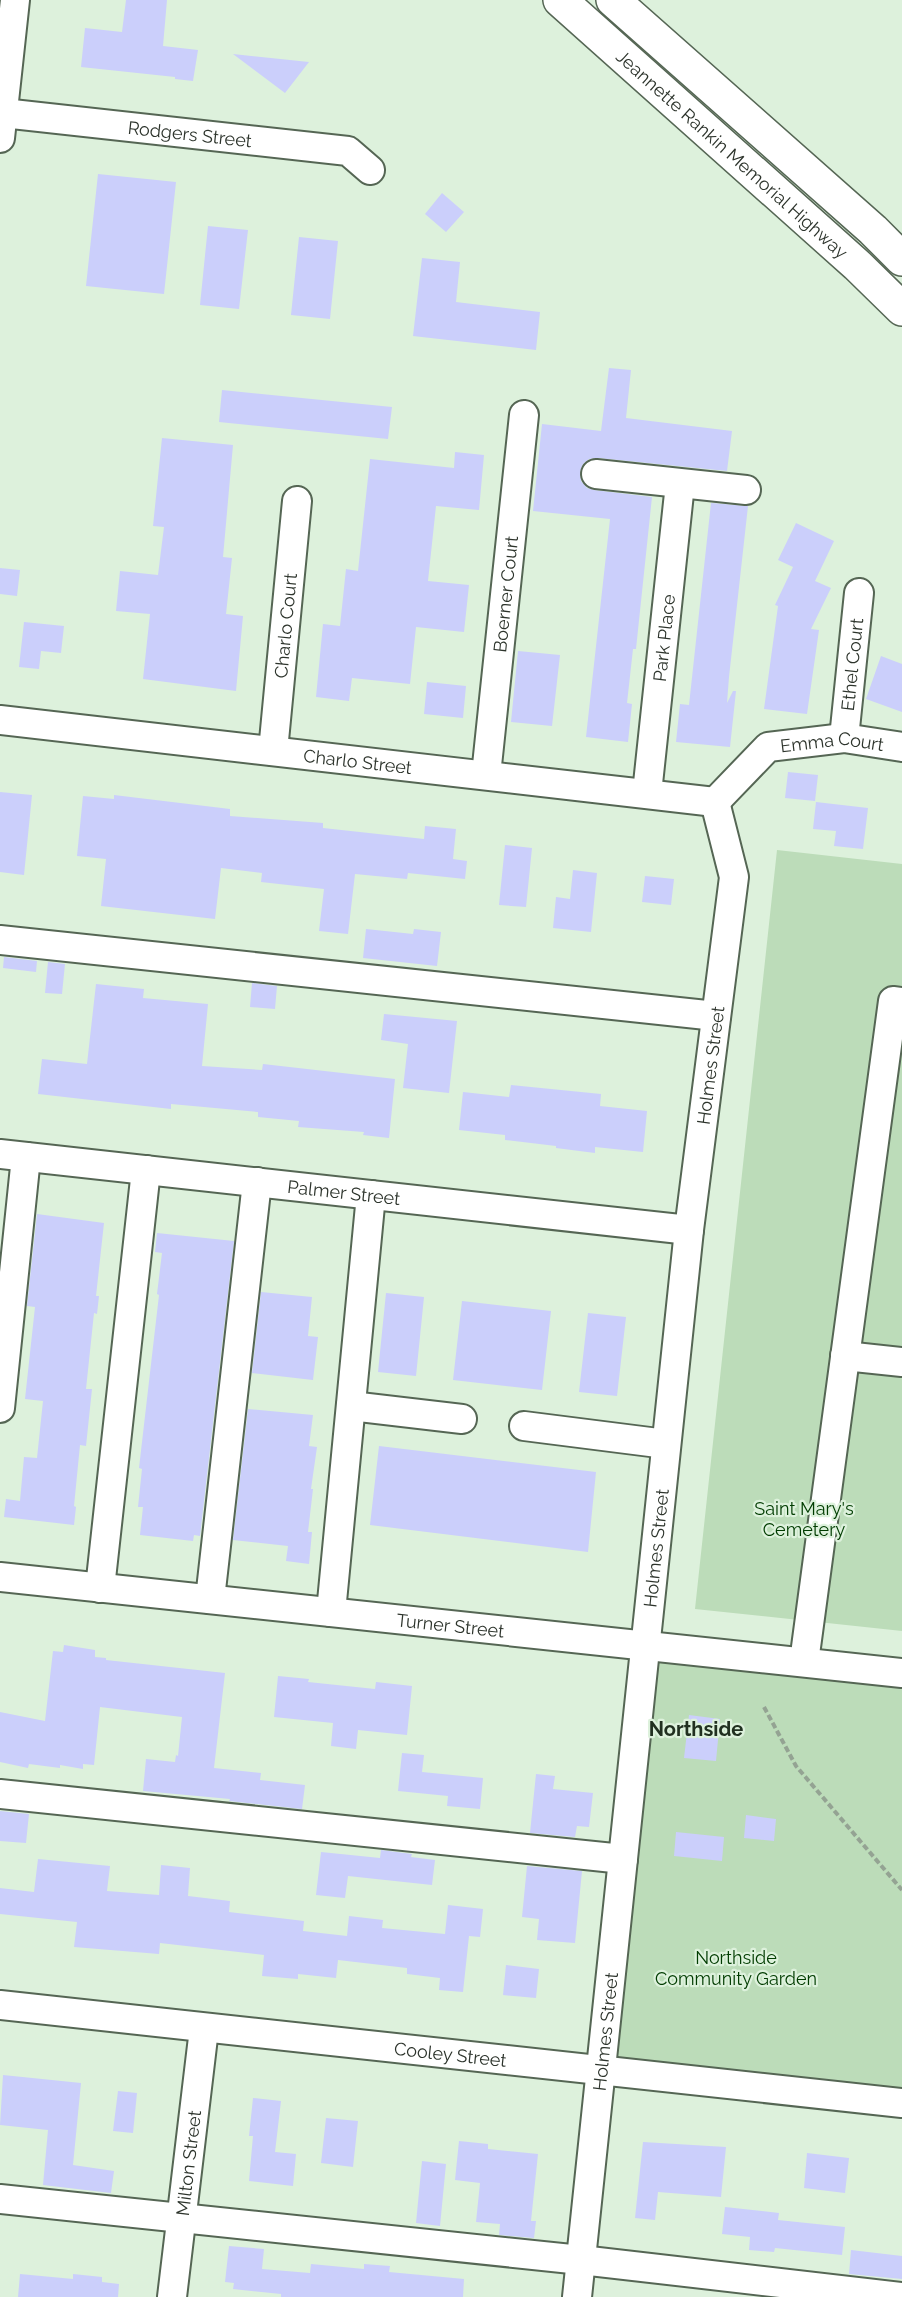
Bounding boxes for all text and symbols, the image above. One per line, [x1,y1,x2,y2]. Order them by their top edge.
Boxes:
street label: Jeannette Rankin Memorial Highway [612,45,853,263]
street label: Rodgers Street [127,116,253,151]
street label: Boerner Court [489,535,522,653]
street label: Charlo Court [270,572,301,679]
street label: Park Place [648,593,679,683]
street label: Ethel Court [836,617,867,712]
street label: Emma Court [779,727,885,756]
street label: Charlo Street [302,744,413,778]
street label: Holmes Street [692,1005,728,1126]
street label: Palmer Street [286,1175,401,1209]
street label: Holmes Street [639,1488,672,1608]
park label: Saint Mary's Cemetery [754,1498,854,1540]
street label: Turner Street [396,1609,505,1641]
district label: Northside [649,1717,743,1741]
park label: Northside Community Garden [655,1947,817,1989]
street label: Holmes Street [588,1971,622,2092]
street label: Cooley Street [393,2037,508,2070]
street label: Milton Street [171,2109,205,2217]

